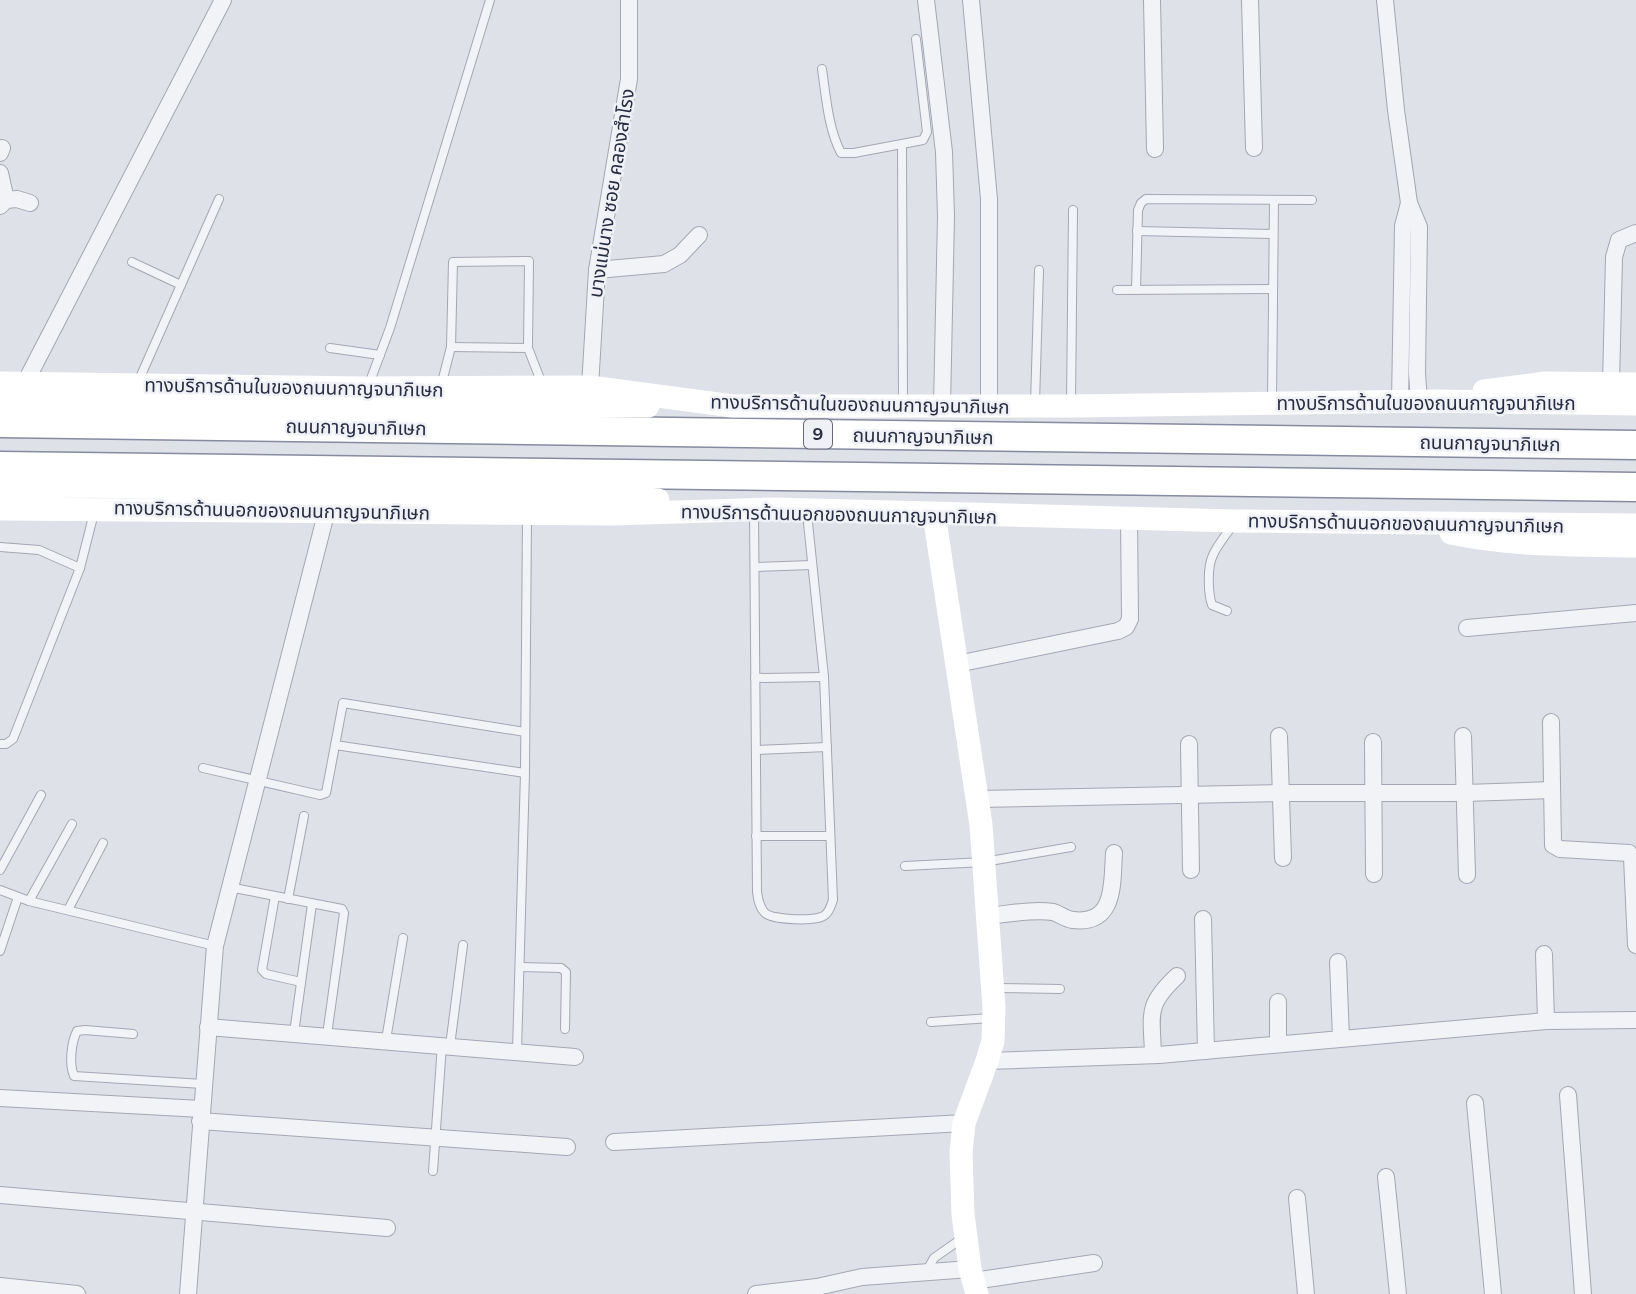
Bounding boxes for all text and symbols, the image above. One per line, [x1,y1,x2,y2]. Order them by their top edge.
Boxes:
street label: บางแม่นาง ซอย คลองสำโรง [583,87,639,299]
street label: ทางบริการด้านในของถนนกาญจนาภิเษก [144,372,444,402]
street label: ทางบริการด้านในของถนนกาญจนาภิเษก [710,389,1010,419]
street label: ทางบริการด้านในของถนนกาญจนาภิเษก [1276,391,1576,415]
street label: ถนนกาญจนาภิเษก [285,414,427,440]
road number: 9 [804,420,832,448]
street label: ถนนกาญจนาภิเษก [852,423,994,449]
street label: ถนนกาญจนาภิเษก [1419,430,1561,456]
street label: ทางบริการด้านนอกของถนนกาญจนาภิเษก [114,495,430,525]
street label: ทางบริการด้านนอกของถนนกาญจนาภิเษก [681,499,997,529]
street label: ทางบริการด้านนอกของถนนกาญจนาภิเษก [1248,508,1564,538]

